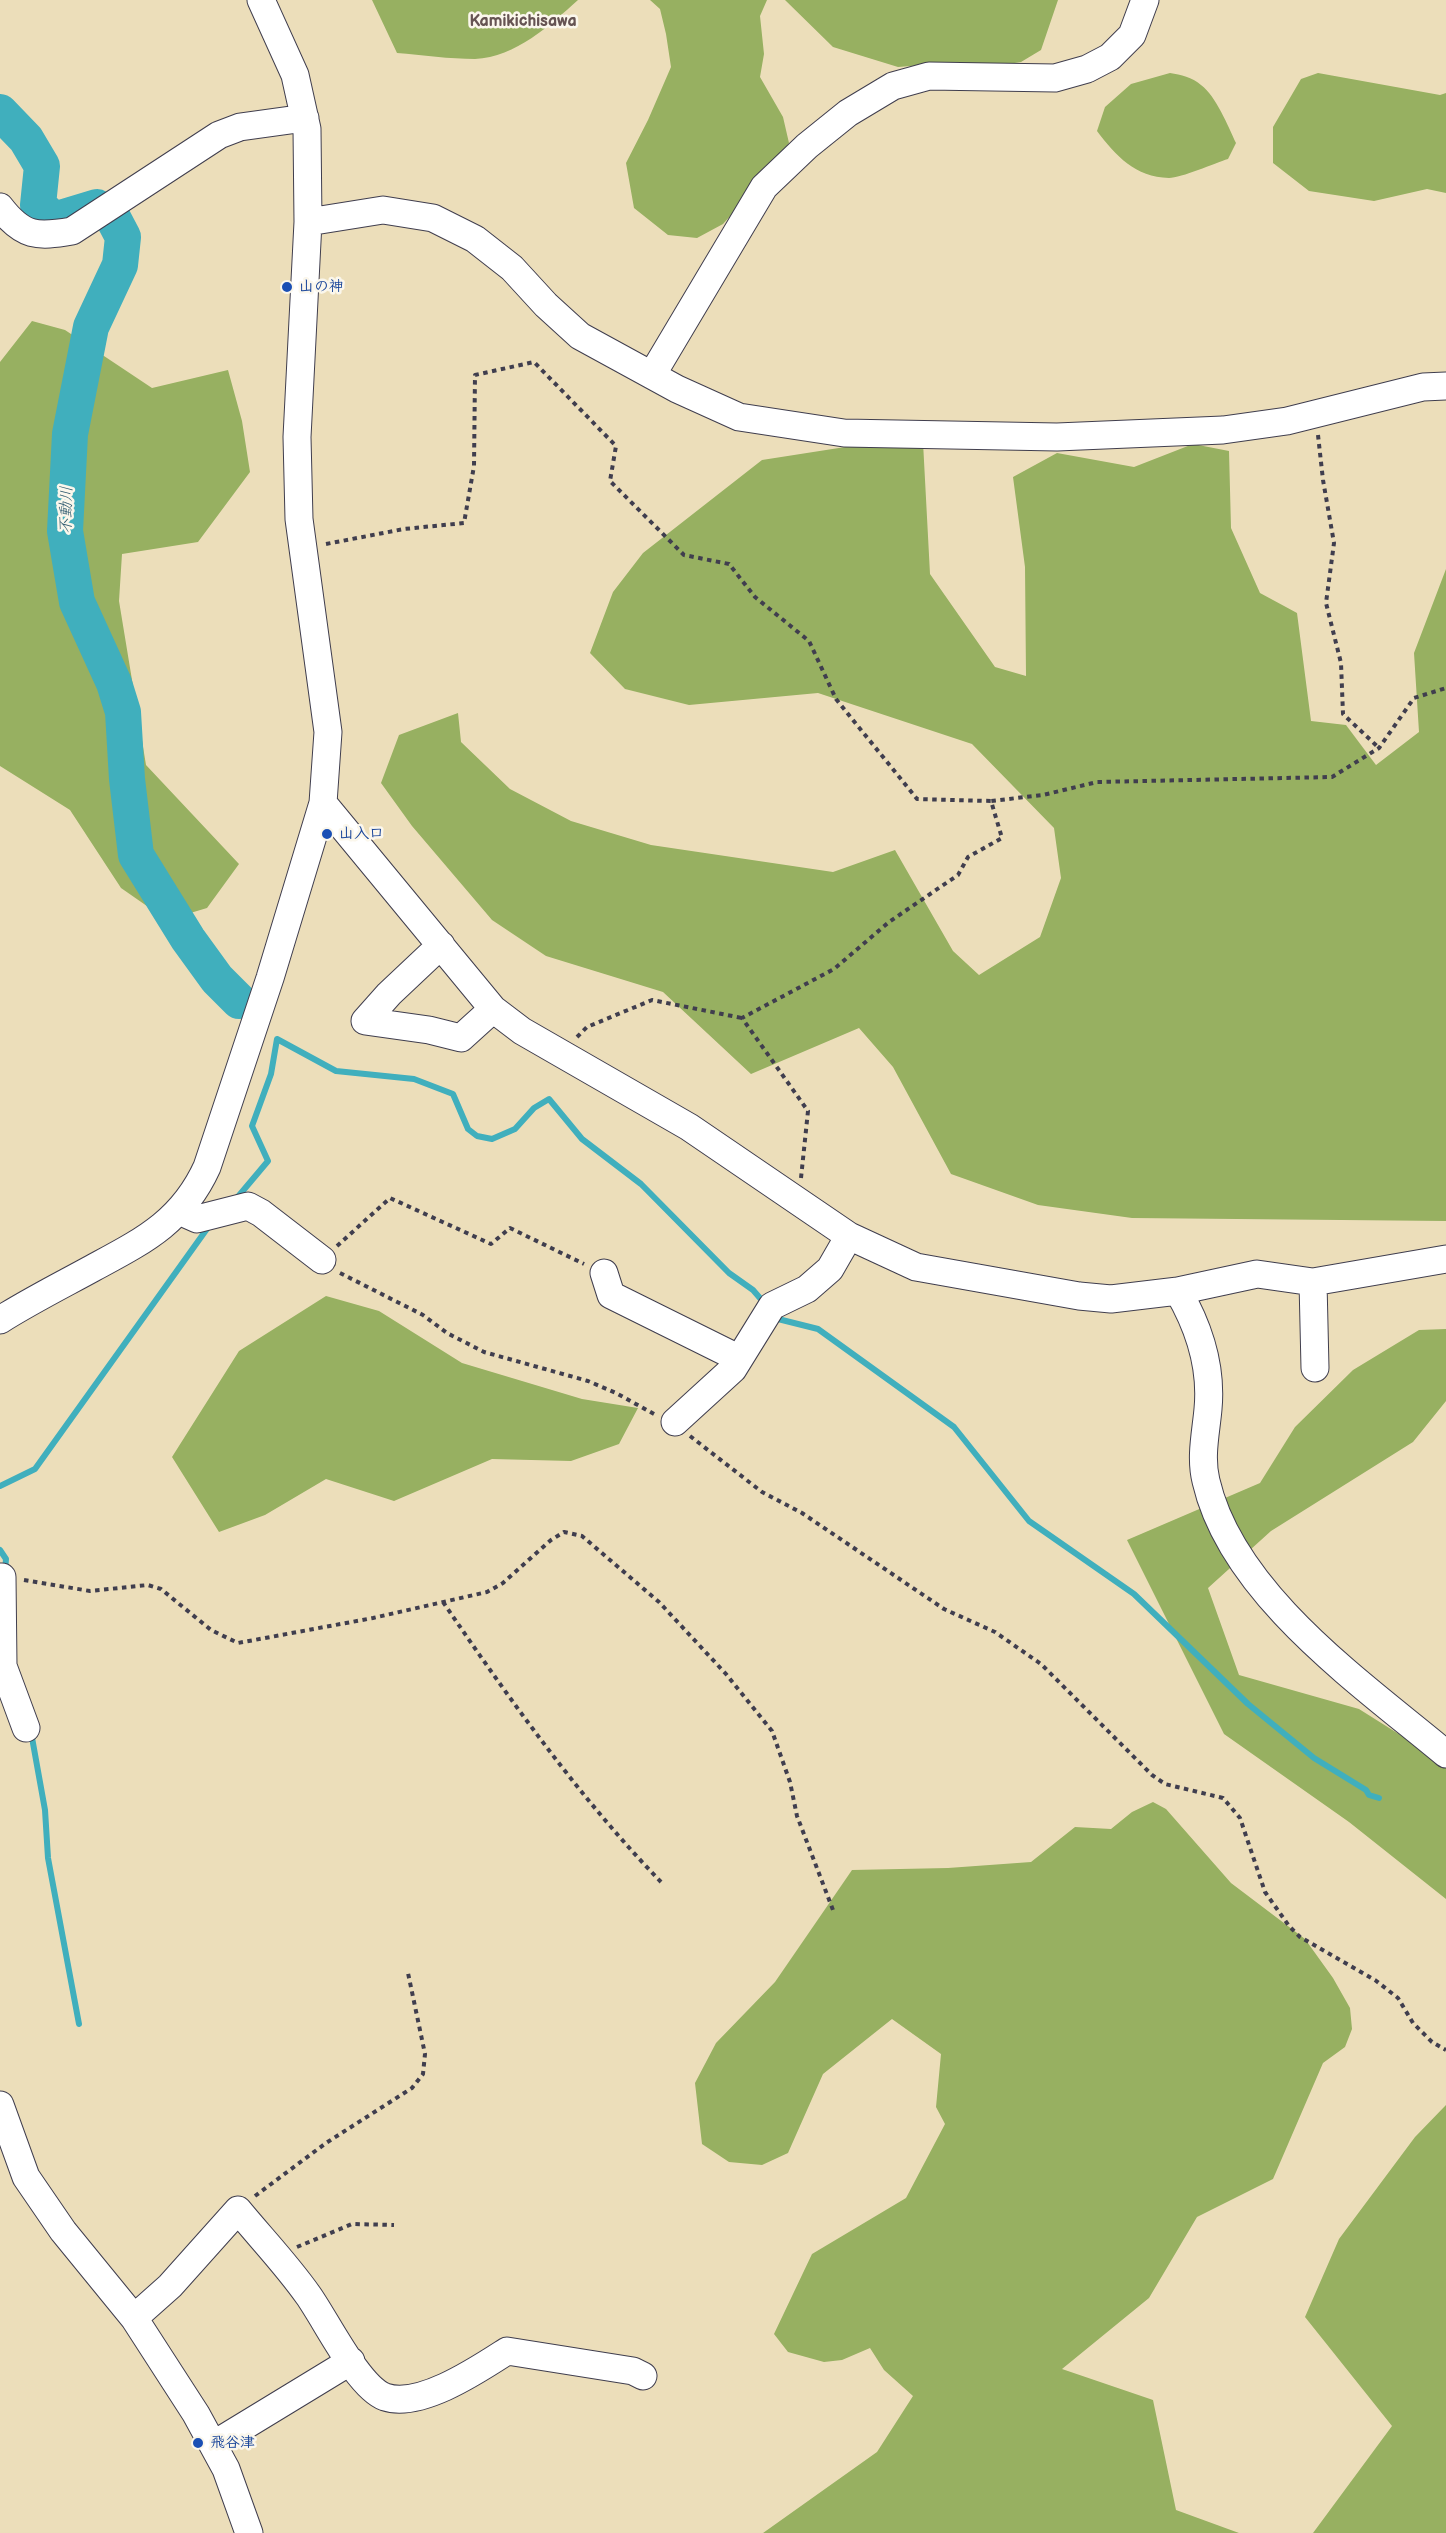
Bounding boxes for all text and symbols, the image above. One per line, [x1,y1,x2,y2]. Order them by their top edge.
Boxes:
district label: Kamikichisawa [469,12,577,32]
place label: 山の神 [299,278,344,296]
marker: 山の神 [280,280,294,294]
water label: 不動川 [57,486,77,534]
place label: 山入口 [339,825,384,843]
marker: 山入口 [320,827,334,841]
place label: 飛谷津 [210,2434,255,2452]
marker: 飛谷津 [191,2436,205,2450]

